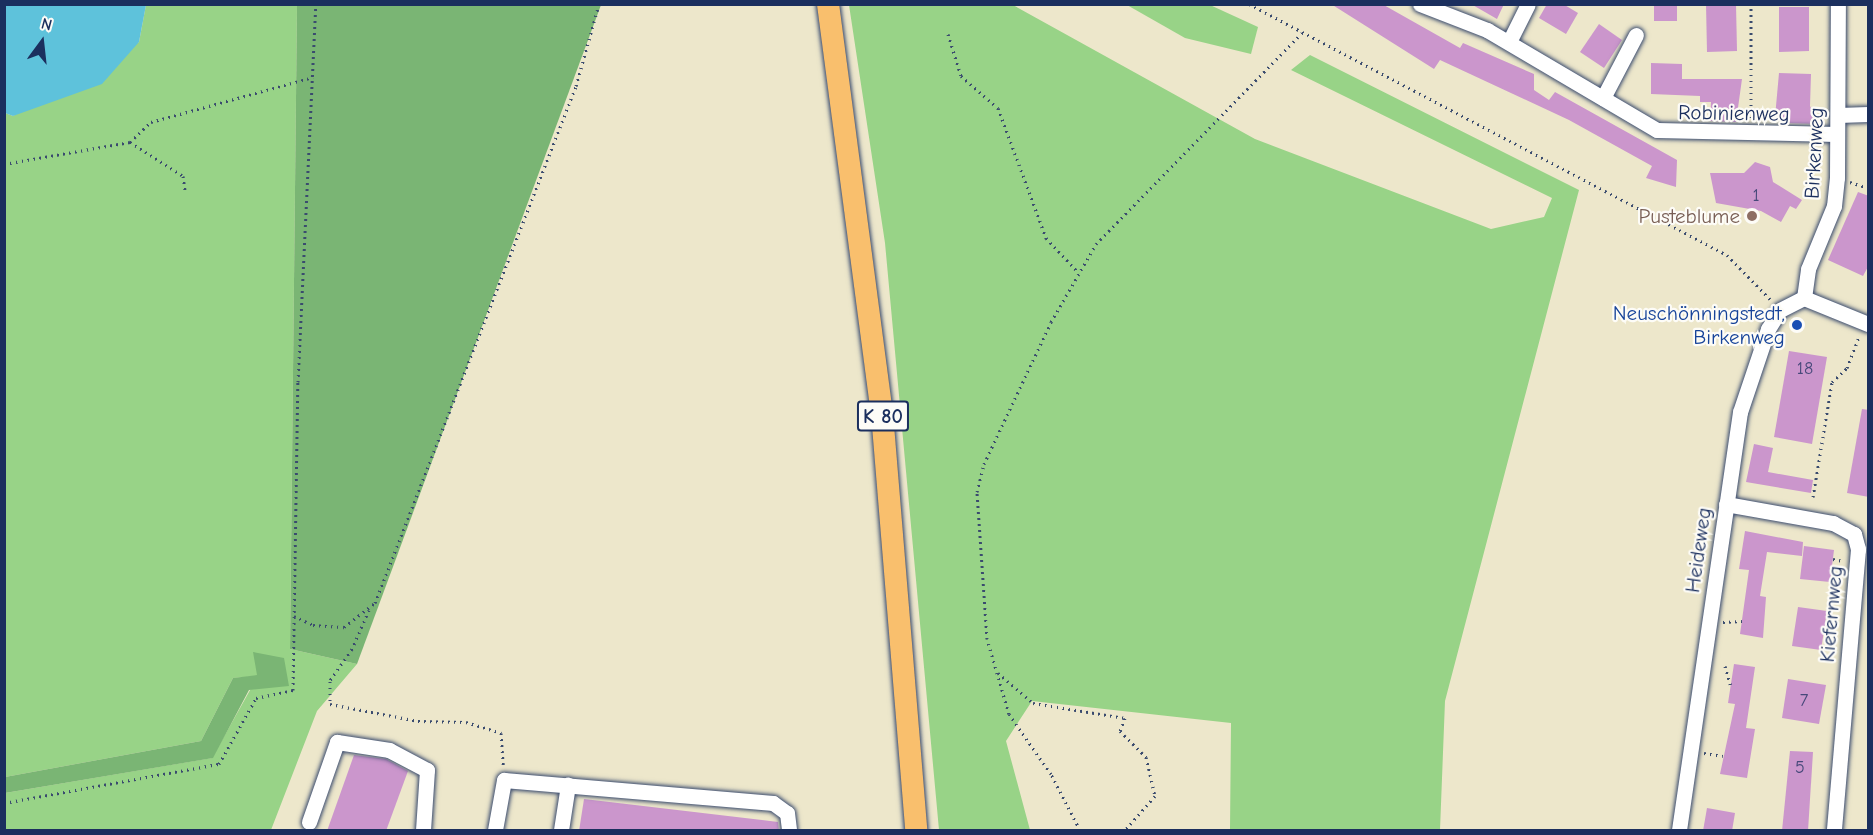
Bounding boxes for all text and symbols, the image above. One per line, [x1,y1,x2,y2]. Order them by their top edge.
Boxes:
north arrow [12,12,72,72]
text: N [39,15,54,35]
street label: Robinienweg [1678,99,1790,127]
street label: Birkenweg [1799,106,1829,200]
house number: 1 [1752,185,1760,207]
place label: Pusteblume [1638,203,1740,229]
marker: Pusteblume [1745,209,1759,223]
place label: Neuschönningstedt, Birkenweg [1613,300,1785,350]
marker: Neuschönningstedt, Birkenweg [1790,318,1804,332]
house number: 18 [1797,358,1813,380]
road number: K 80 [856,399,910,433]
street label: Heideweg [1680,506,1716,594]
street label: Kiefernweg [1814,565,1848,663]
house number: 7 [1800,690,1808,712]
house number: 5 [1795,757,1805,779]

